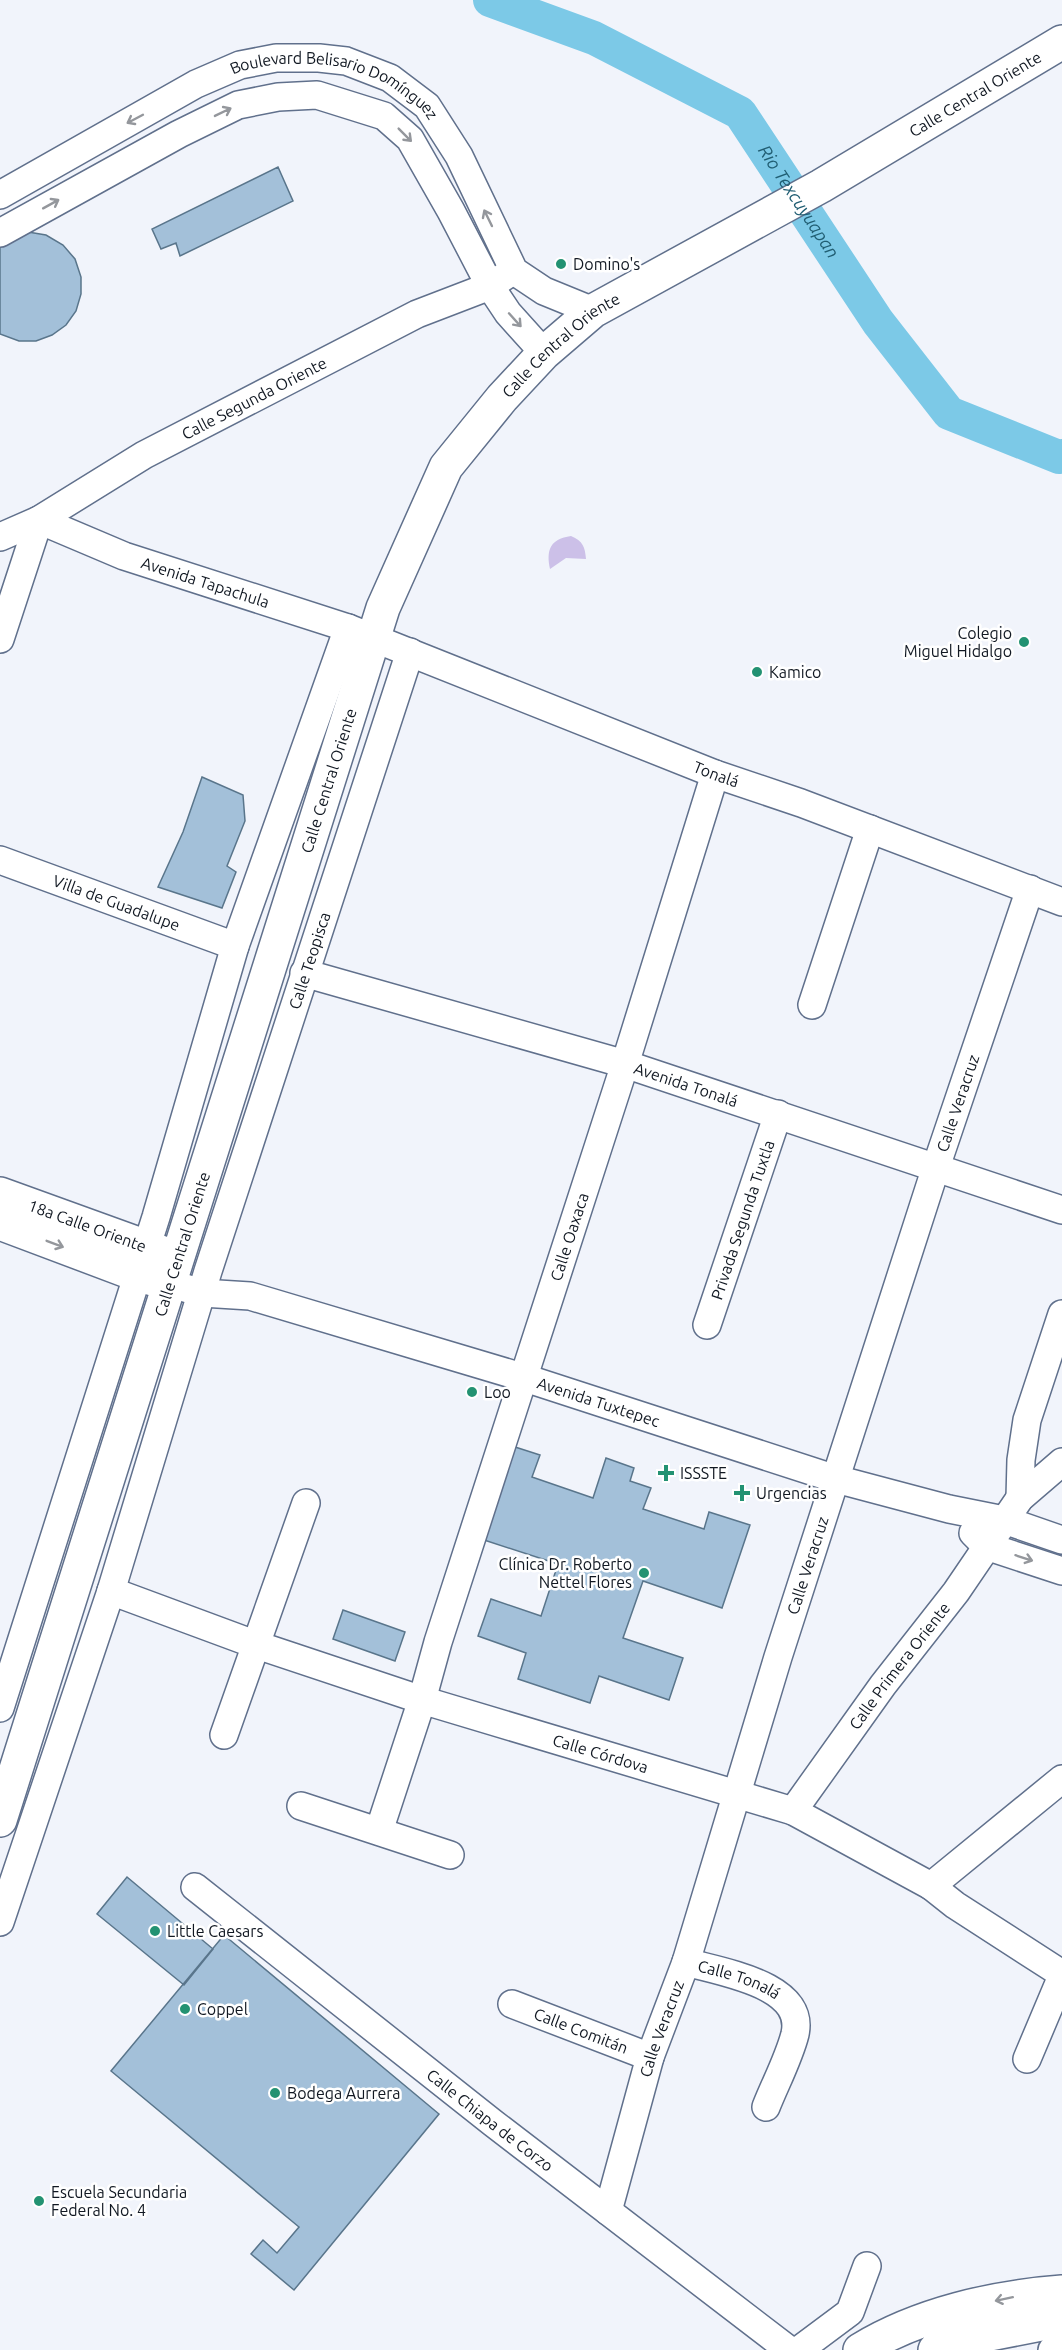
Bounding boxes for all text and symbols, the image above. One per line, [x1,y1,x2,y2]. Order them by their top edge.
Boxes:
street label: Calle Central Oriente [906,48,1044,140]
street label: Boulevard Belisario Domínguez [227,49,442,122]
one-way arrow [214,106,232,118]
one-way arrow [127,113,144,125]
one-way arrow [397,128,412,143]
water label: Rio Texcuyuapan [755,141,844,261]
one-way arrow [42,198,59,210]
one-way arrow [482,210,494,228]
place label: Domino's [573,255,640,273]
marker: Domino's [554,257,568,271]
street label: Calle Central Oriente [498,289,623,401]
one-way arrow [508,312,522,327]
street label: Calle Segunda Oriente [179,353,330,443]
street label: Avenida Tapachula [139,553,272,611]
place label: Colegio Miguel Hidalgo [904,624,1012,660]
marker: Colegio Miguel Hidalgo [1017,635,1031,649]
place label: Kamico [769,663,821,681]
marker: Kamico [750,665,764,679]
street label: Calle Central Oriente [297,706,360,855]
street label: Tonalá [691,757,741,790]
street label: Villa de Guadalupe [50,871,182,934]
street label: Calle Teopisca [285,910,334,1012]
street label: Calle Veracruz [933,1052,982,1154]
street label: Avenida Tonalá [632,1059,740,1110]
street label: Privada Segunda Tuxtla [707,1138,778,1302]
street label: Calle Central Oriente [151,1170,213,1319]
street label: Calle Oaxaca [546,1190,592,1283]
street label: 18a Calle Oriente [26,1196,149,1255]
one-way arrow [45,1239,64,1250]
street label: Avenida Tuxtepec [535,1374,662,1430]
place label: Loo [484,1383,511,1401]
marker: Loo [465,1385,479,1399]
marker: ISSSTE [657,1464,675,1482]
place label: ISSSTE [680,1464,727,1482]
marker: Urgencias [733,1484,751,1502]
place label: Urgencias [756,1484,827,1502]
street label: Calle Veracruz [783,1514,832,1617]
one-way arrow [1014,1553,1033,1564]
place label: Clínica Dr. Roberto Nettel Flores [498,1555,632,1591]
marker: Clínica Dr. Roberto Nettel Flores [637,1566,651,1580]
street label: Calle Primera Oriente [845,1599,953,1733]
street label: Calle Córdova [551,1731,651,1776]
place label: Little Caesars [167,1922,263,1940]
marker: Little Caesars [148,1924,162,1938]
street label: Calle Tonalá [696,1957,784,2002]
street label: Calle Veracruz [636,1978,687,2079]
place label: Coppel [197,2000,248,2018]
marker: Coppel [178,2002,192,2016]
street label: Calle Comitán [531,2004,631,2057]
street label: Calle Chiapa de Corzo [423,2065,557,2175]
place label: Bodega Aurrera [287,2084,401,2102]
marker: Bodega Aurrera [268,2086,282,2100]
place label: Escuela Secundaria Federal No. 4 [51,2183,187,2219]
marker: Escuela Secundaria Federal No. 4 [32,2194,46,2208]
one-way arrow [995,2294,1014,2305]

